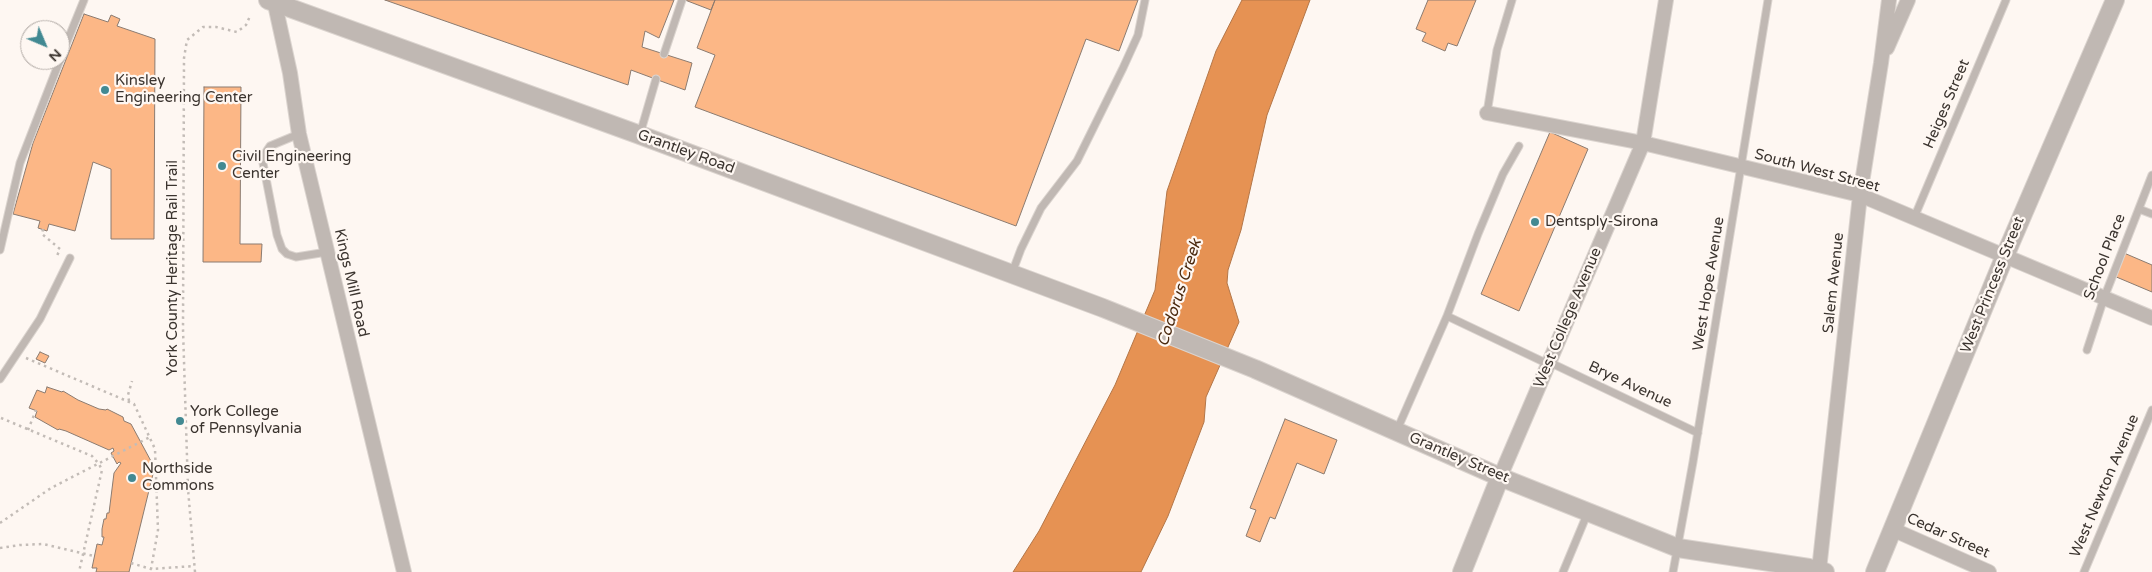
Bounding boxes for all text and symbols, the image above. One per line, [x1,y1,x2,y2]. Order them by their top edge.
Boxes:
north arrow [20,20,70,70]
text: N [45,45,65,65]
street label: Heiges Street [1920,57,1974,151]
place label: Kinsley Engineering Center [115,72,252,107]
marker: Kinsley Engineering Center [99,84,111,96]
street label: Grantley Road [635,126,737,178]
street label: South West Street [1752,146,1882,196]
place label: Civil Engineering Center [232,148,351,183]
street label: York County Heritage Rail Trail [164,160,182,376]
marker: Civil Engineering Center [216,160,228,172]
street label: School Place [2080,211,2130,303]
place label: Dentsply-Sirona [1545,213,1658,231]
street label: West Princess Street [1957,214,2029,356]
marker: Dentsply-Sirona [1529,216,1541,228]
street label: West Hope Avenue [1690,216,1728,352]
street label: Kings Mill Road [330,227,372,339]
street label: Salem Avenue [1820,232,1848,334]
water label: Codorus Creek [1154,237,1206,349]
street label: West College Avenue [1530,245,1606,391]
street label: Brye Avenue [1585,358,1675,412]
place label: York College of Pennsylvania [190,403,302,438]
street label: West Newton Avenue [2067,412,2143,560]
marker: York College of Pennsylvania [174,415,186,427]
street label: Grantley Street [1406,429,1512,487]
place label: Northside Commons [142,460,214,495]
marker: Northside Commons [126,472,138,484]
street label: Cedar Street [1904,510,1992,562]

